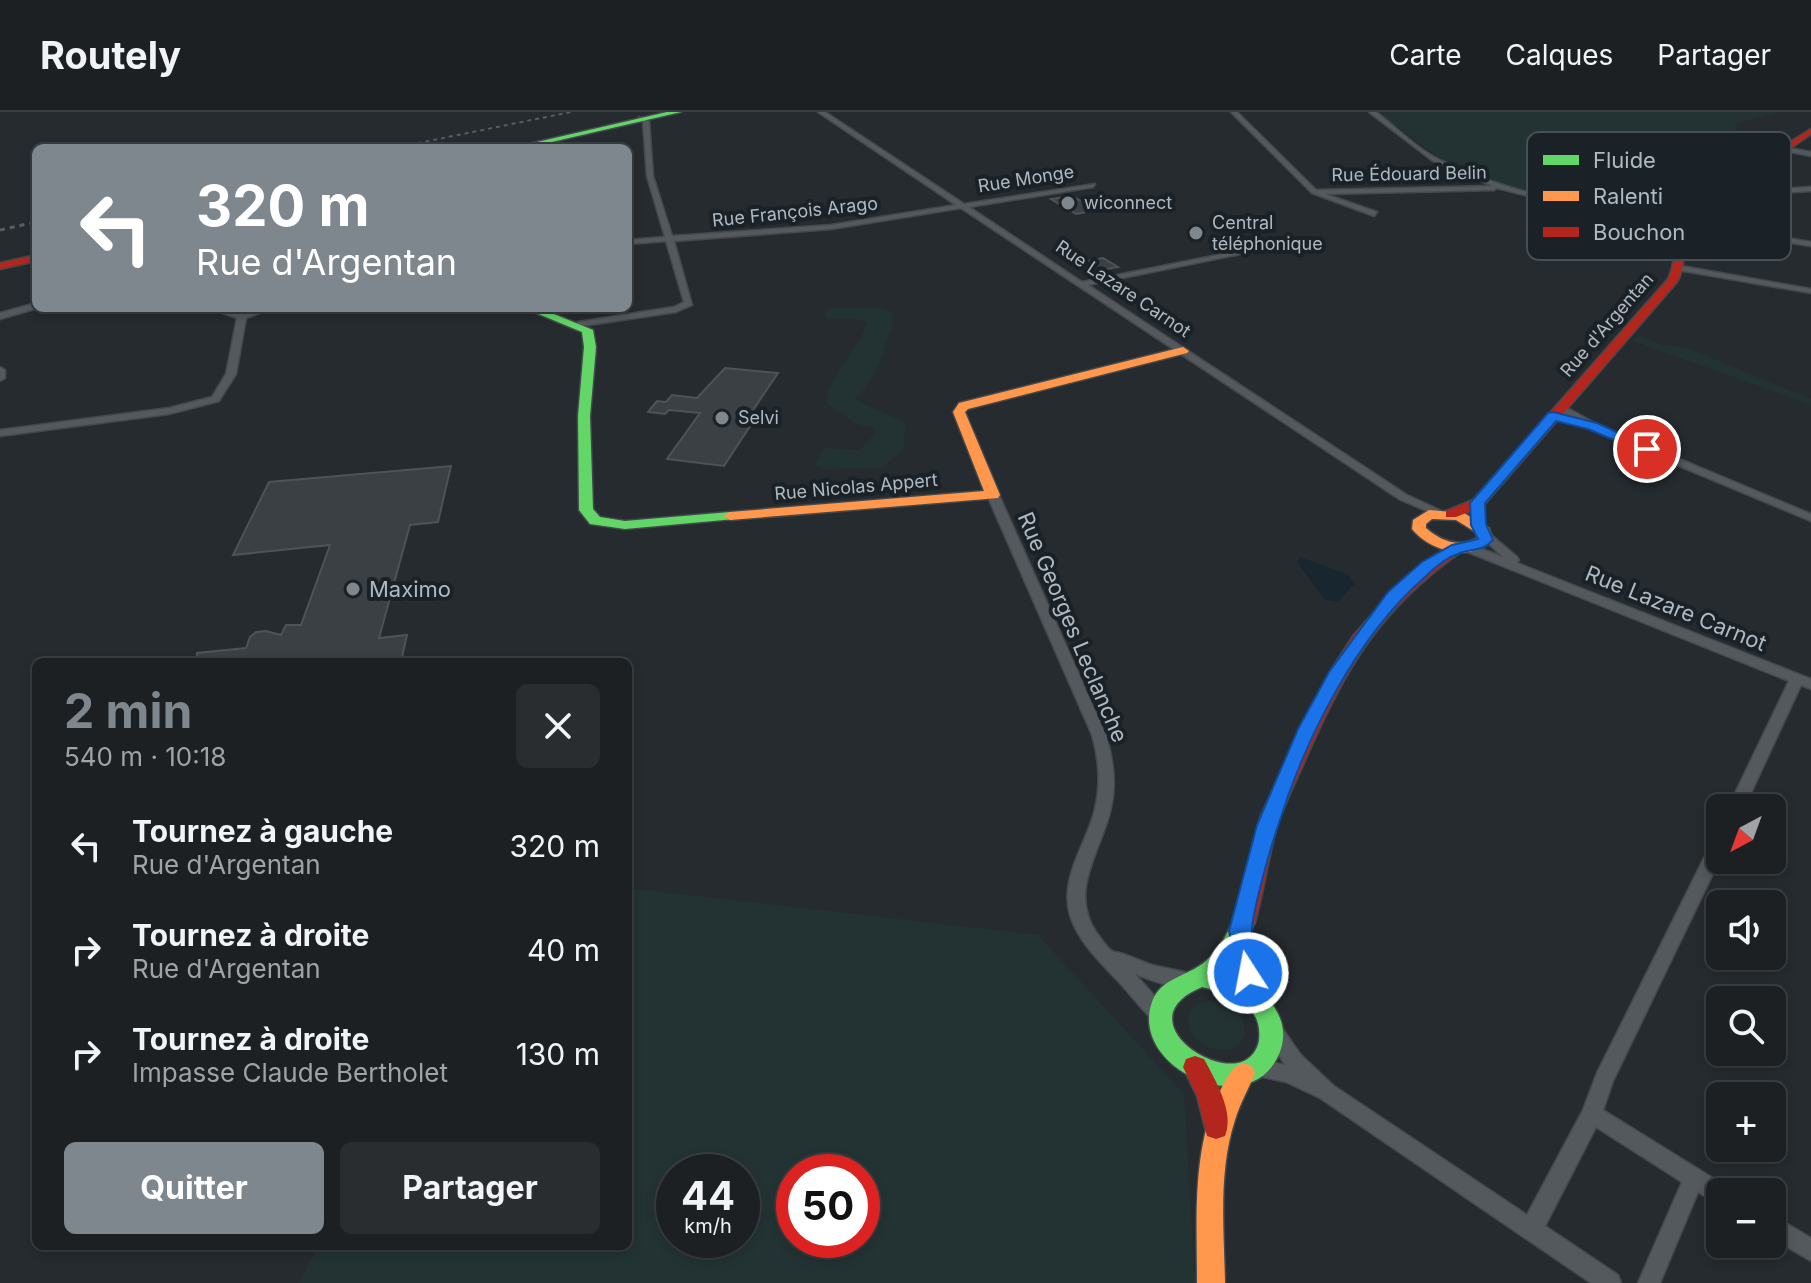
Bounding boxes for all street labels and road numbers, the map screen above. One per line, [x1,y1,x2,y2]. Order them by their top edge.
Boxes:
street label: Rue Monge [976,161,1075,196]
street label: Rue Édouard Belin [1331,161,1487,185]
street label: Rue François Arago [711,192,879,231]
street label: Rue Lazare Carnot [1052,236,1195,341]
street label: Rue d'Argentan [1556,269,1657,381]
street label: Rue Nicolas Appert [773,469,939,504]
street label: Rue Georges Leclanche [1013,508,1133,746]
street label: Rue Lazare Carnot [1582,560,1770,656]

